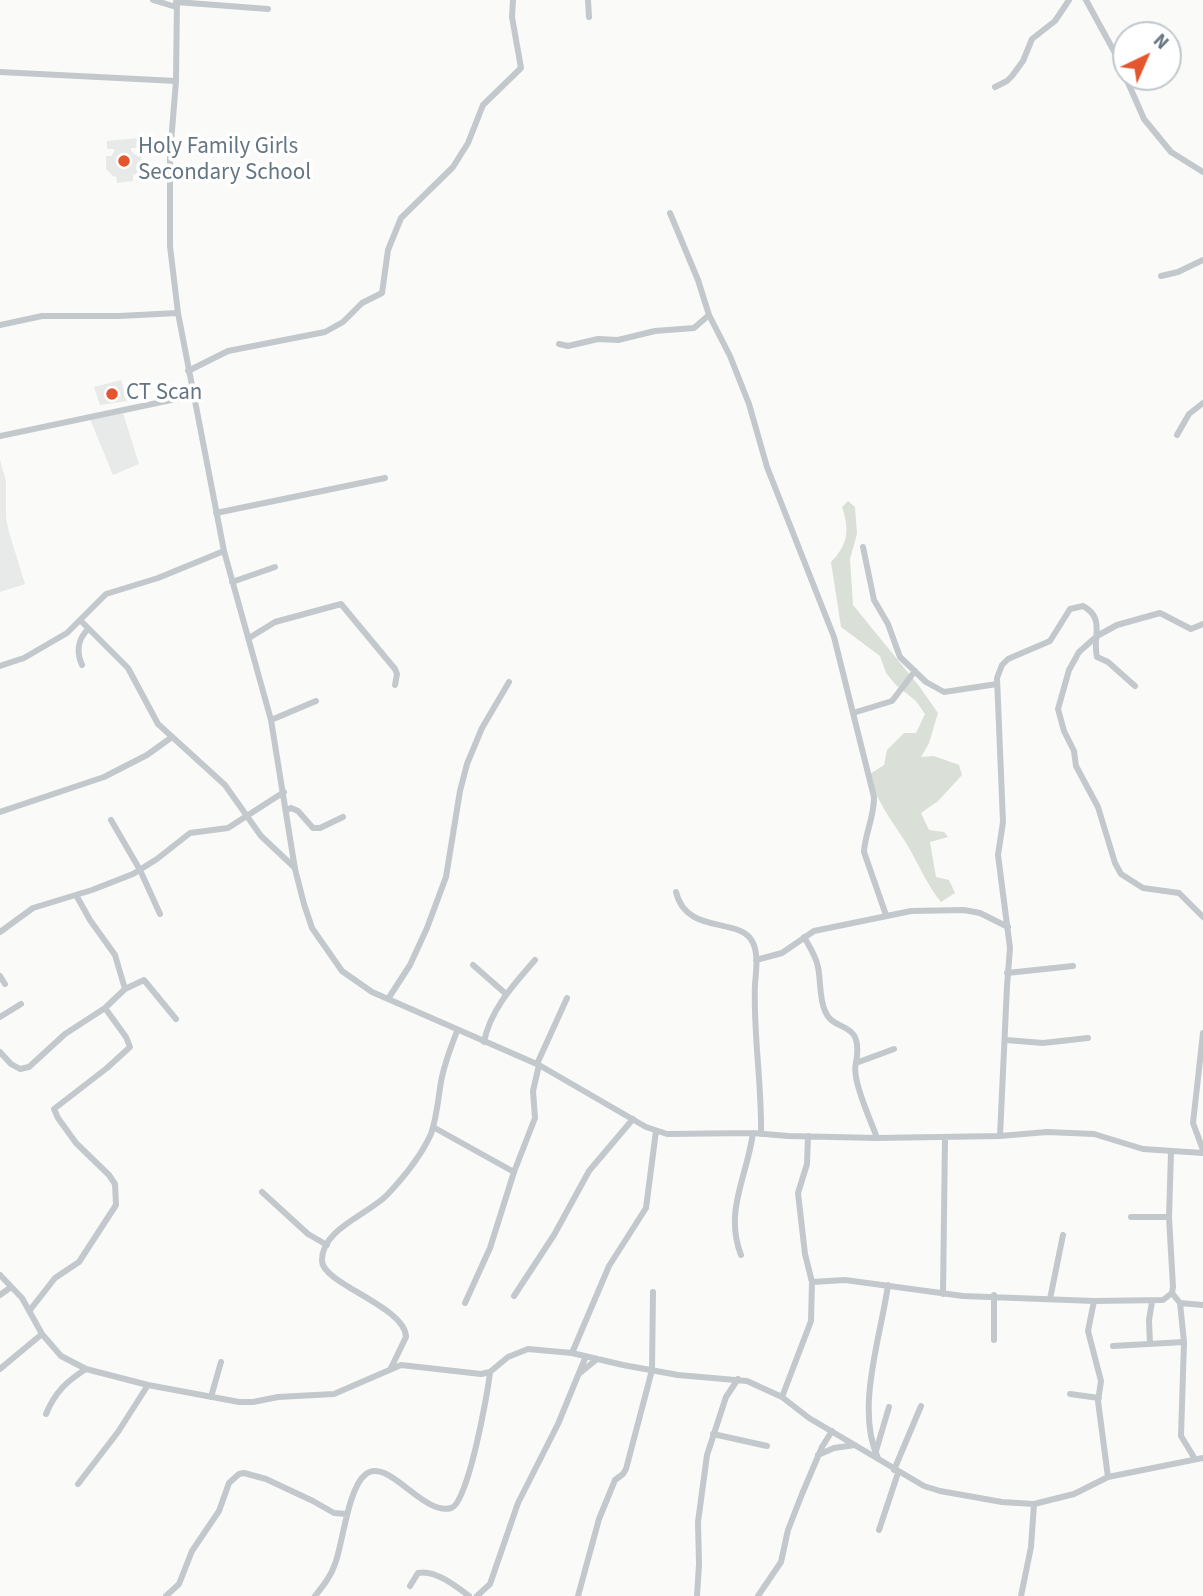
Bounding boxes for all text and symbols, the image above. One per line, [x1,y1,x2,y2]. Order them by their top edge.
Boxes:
north arrow [1112,21,1182,91]
text: N [1147,28,1174,56]
place label: Holy Family Girls Secondary School [138,134,311,188]
marker: Holy Family Girls Secondary School [116,153,132,169]
place label: CT Scan [126,380,202,408]
marker: CT Scan [104,386,120,402]

